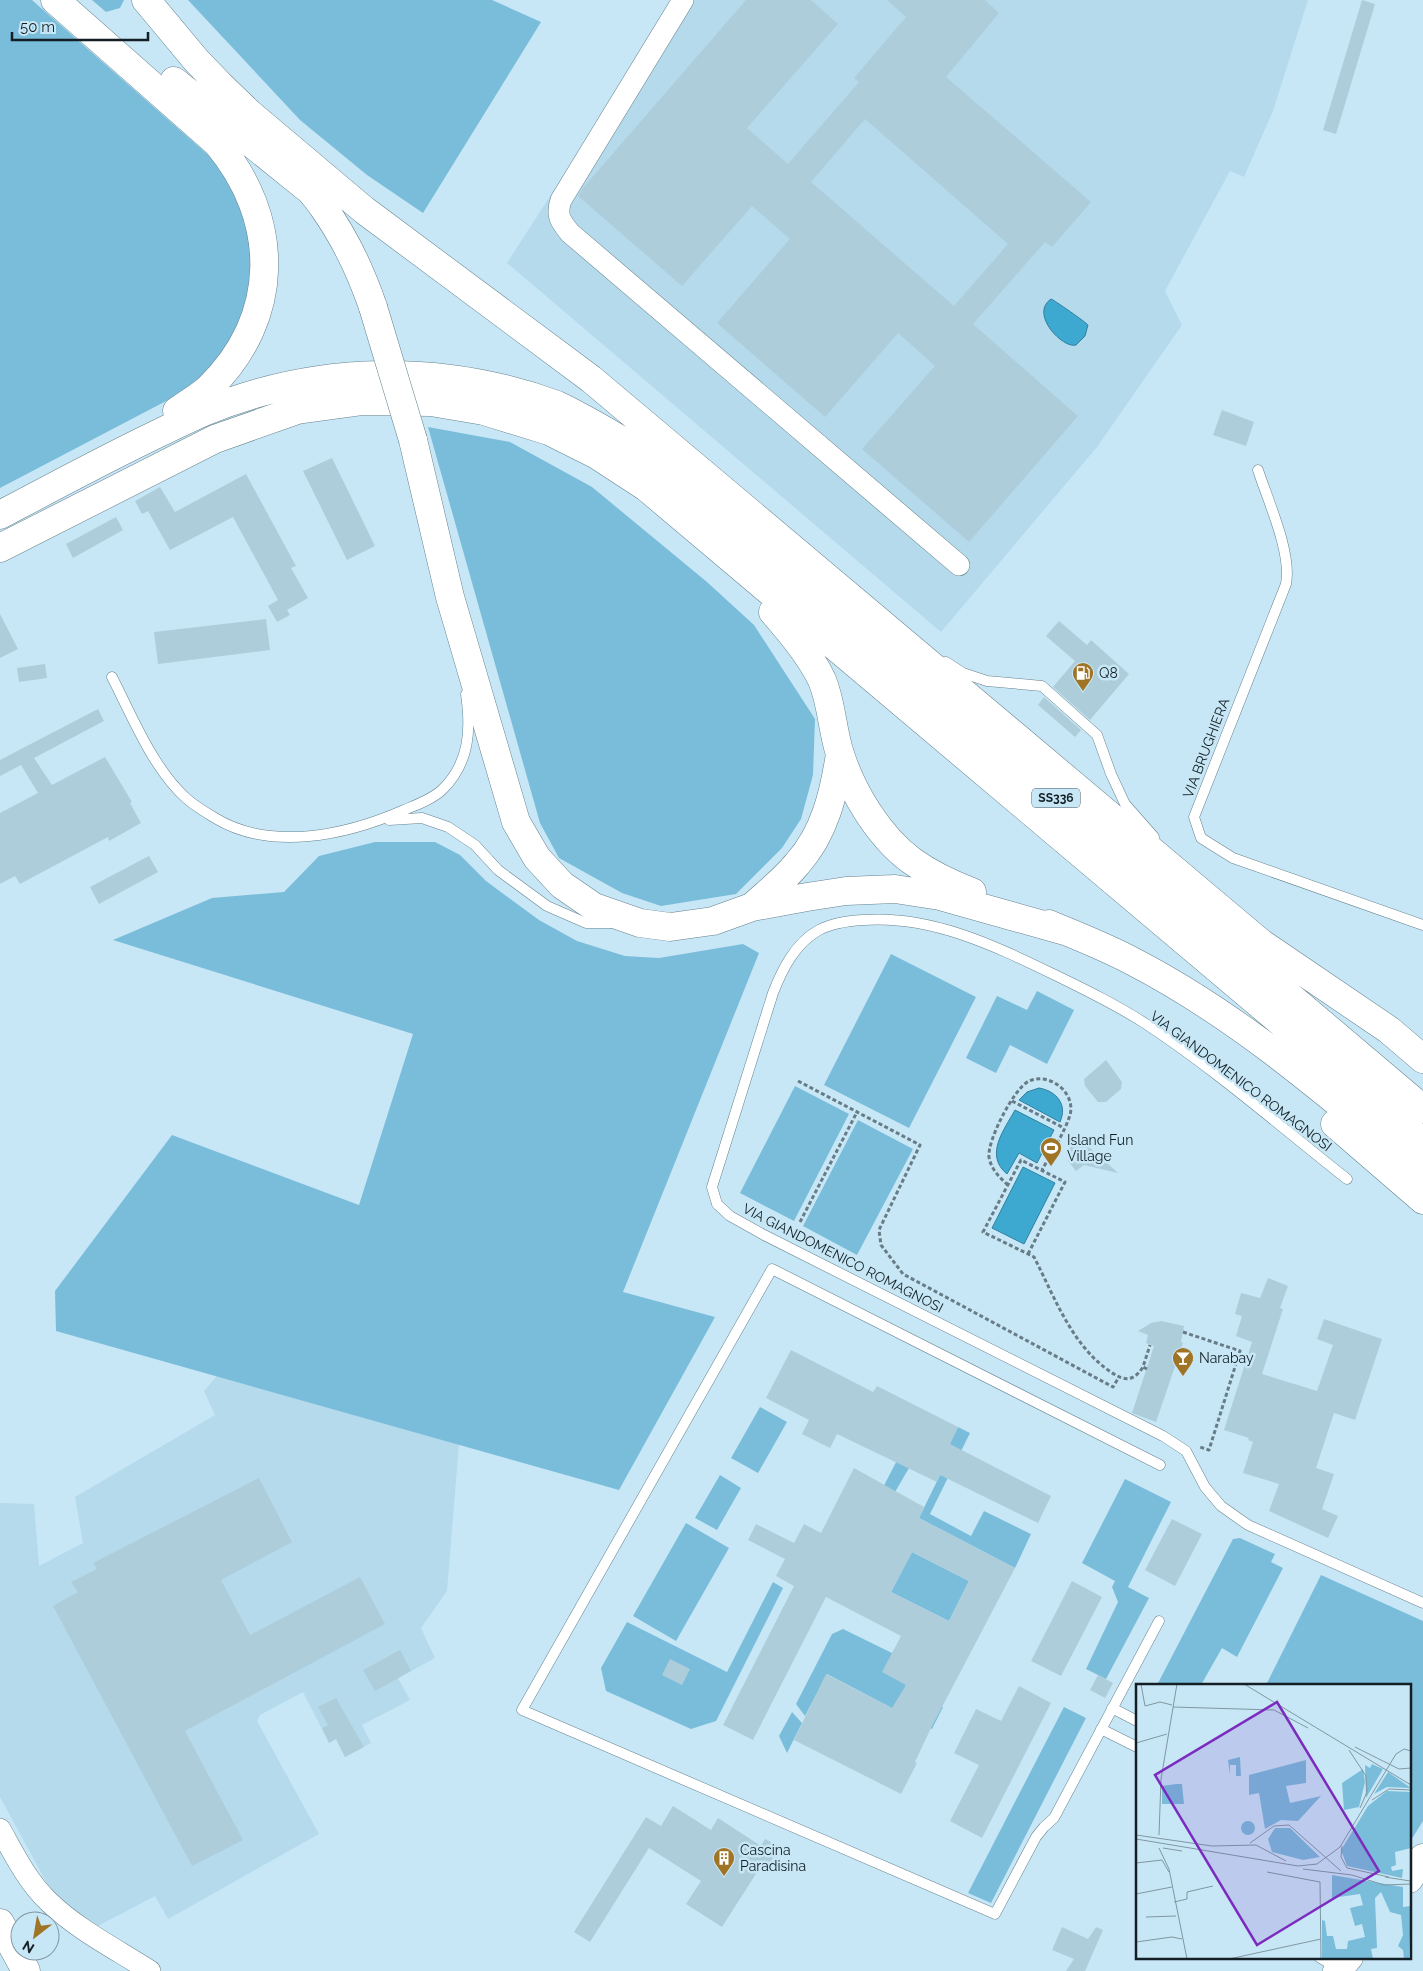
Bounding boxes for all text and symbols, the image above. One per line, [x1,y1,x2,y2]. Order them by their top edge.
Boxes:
scale bar [12,10,149,42]
text: 50 m [20,18,55,36]
fuel station icon: Q8 [1071,661,1095,692]
place label: Q8 [1099,665,1118,681]
street label: VIA BRUGHIERA [1180,695,1233,800]
road number: SS336 [1032,788,1080,808]
street label: VIA GIANDOMENICO ROMAGNOSI [1147,1008,1335,1154]
place label: Island Fun Village [1067,1132,1133,1164]
sports icon: Island Fun Village [1039,1136,1063,1167]
street label: VIA GIANDOMENICO ROMAGNOSI [740,1200,946,1316]
bar icon: Narabay [1171,1346,1195,1377]
place label: Narabay [1199,1350,1254,1366]
inset map [1136,1684,1410,1958]
place label: Cascina Paradisina [740,1842,806,1874]
building icon: Cascina Paradisina [712,1846,736,1877]
north arrow [10,1911,60,1961]
text: N [20,1938,37,1957]

